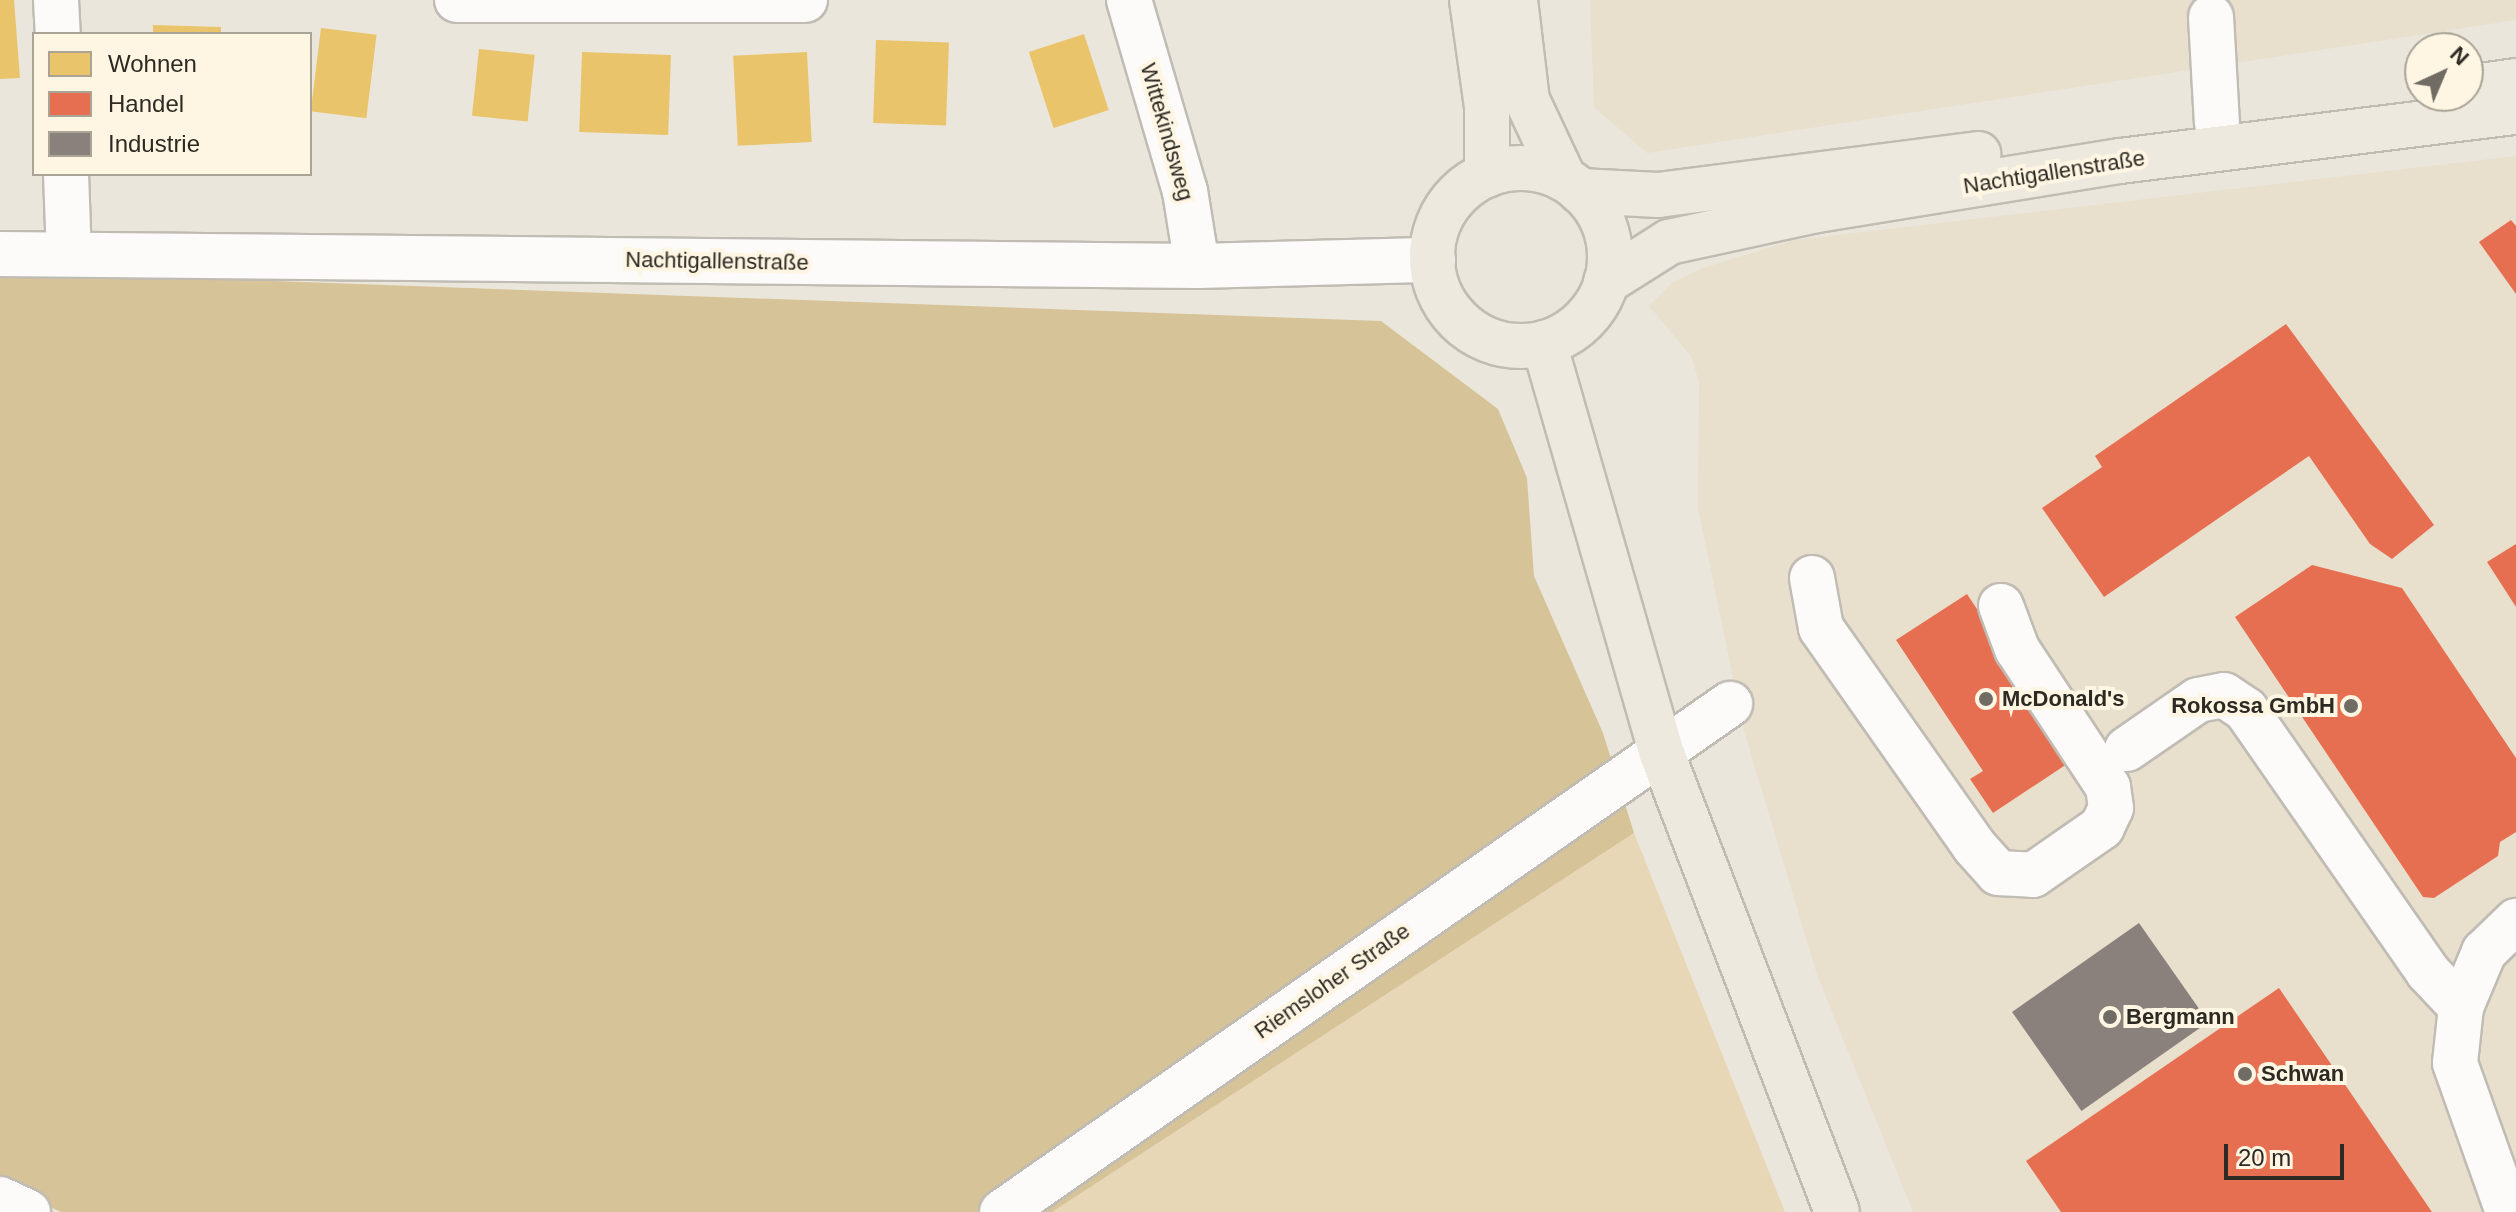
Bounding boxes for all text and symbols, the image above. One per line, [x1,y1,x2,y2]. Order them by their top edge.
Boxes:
legend [32,32,312,176]
north arrow [2404,32,2484,112]
text: N [2445,41,2474,70]
text: Wohnen [108,50,197,77]
street label: Wittekindsweg [1135,60,1199,204]
text: Handel [108,90,184,117]
text: Industrie [108,130,200,157]
street label: Nachtigallenstraße [1961,145,2147,199]
street label: Nachtigallenstraße [625,246,809,276]
place label: McDonald's [2002,686,2125,712]
marker: McDonald's [1977,690,1995,708]
place label: Rokossa GmbH [2171,693,2335,719]
marker: Rokossa GmbH [2342,697,2360,715]
street label: Riemsloher Straße [1249,918,1415,1044]
place label: Bergmann [2126,1004,2235,1030]
marker: Bergmann [2101,1008,2119,1026]
place label: Schwan [2261,1061,2344,1087]
marker: Schwan [2236,1065,2254,1083]
scale bar [2228,1128,2348,1178]
text: 20 m [2238,1144,2291,1171]

